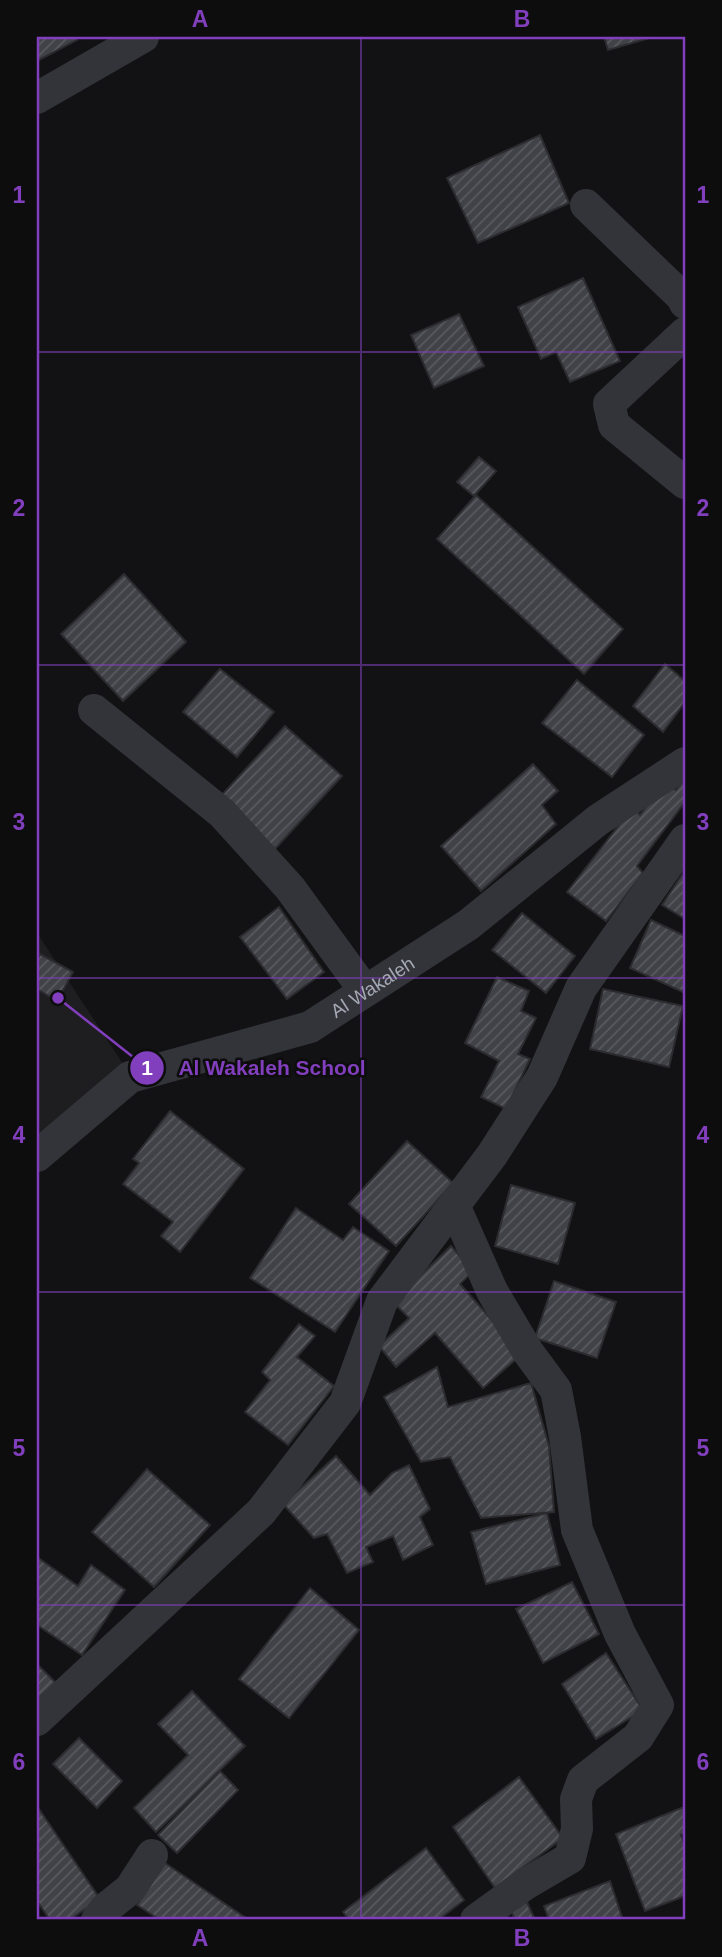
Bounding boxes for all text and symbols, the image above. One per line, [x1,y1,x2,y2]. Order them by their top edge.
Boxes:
text: A [192,6,208,32]
text: B [514,6,530,32]
text: 1 [13,182,26,208]
text: 1 [697,182,710,208]
text: 2 [13,495,25,521]
text: 2 [697,495,709,521]
text: 3 [13,809,25,835]
text: 3 [697,809,709,835]
street label: Al Wakaleh [327,952,418,1022]
callout: Al Wakaleh School [129,1047,379,1089]
text: 1 [141,1056,153,1079]
text: Al Wakaleh School [178,1056,366,1079]
text: 4 [13,1122,26,1148]
text: 4 [697,1122,710,1148]
text: 5 [13,1435,26,1461]
text: 5 [697,1435,710,1461]
text: 6 [13,1749,25,1775]
text: 6 [697,1749,709,1775]
text: A [192,1925,208,1951]
text: B [514,1925,530,1951]

